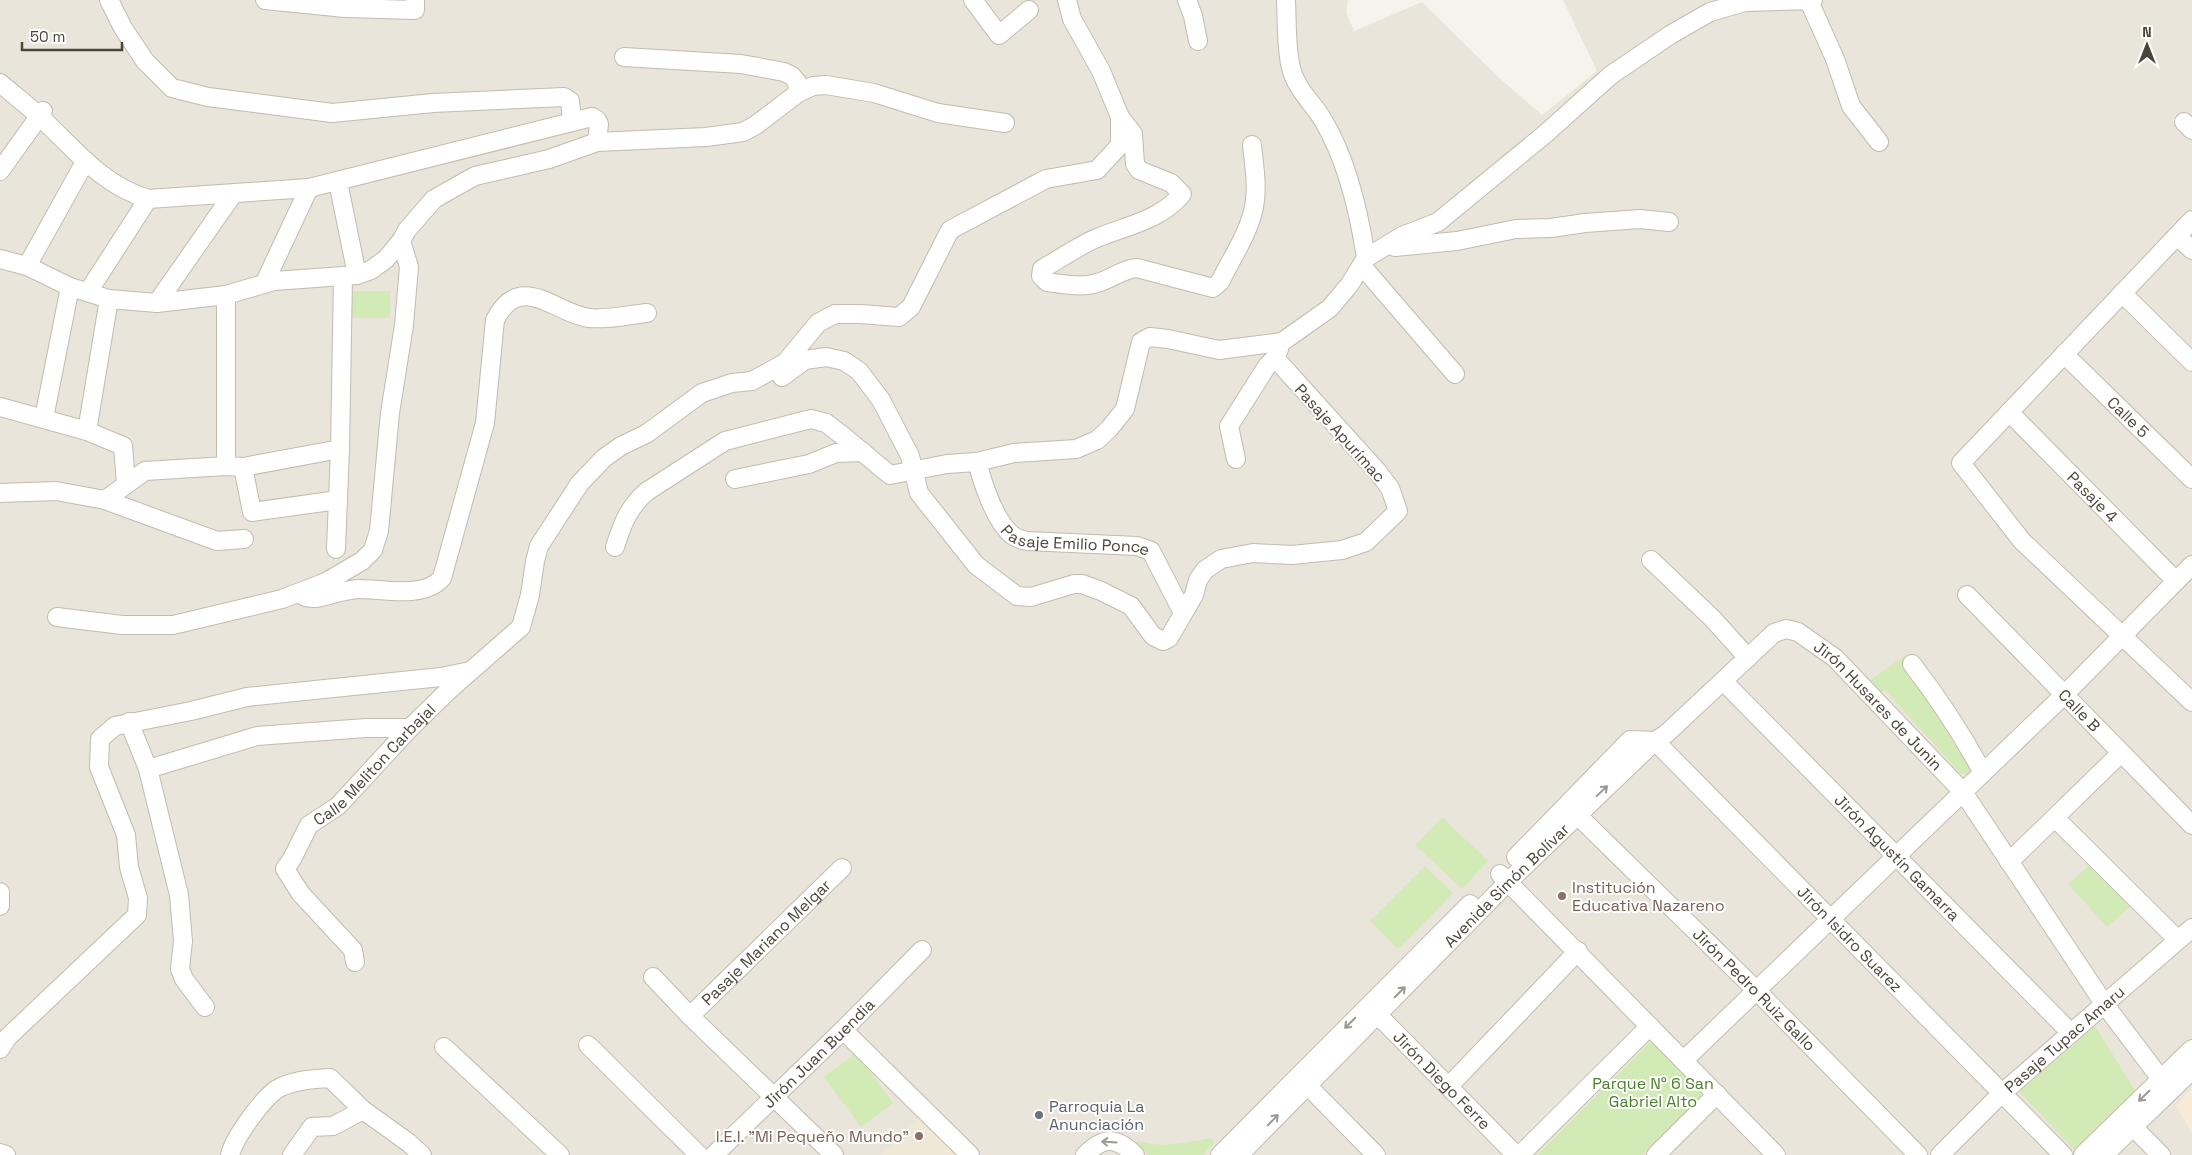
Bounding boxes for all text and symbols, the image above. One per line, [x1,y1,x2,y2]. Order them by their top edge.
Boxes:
scale bar [22,20,122,52]
north arrow [2122,20,2172,70]
text: N [2142,23,2152,41]
text: 50 m [30,27,65,46]
street label: Pasaje Apurímac [1290,379,1390,487]
street label: Calle 5 [2103,392,2154,442]
street label: Pasaje 4 [2063,467,2123,527]
street label: Pasaje Emilio Ponce [996,520,1153,560]
street label: Jirón Husares de Junin [1810,636,1947,775]
street label: Calle B [2054,684,2105,736]
street label: Calle Meliton Carbajal [309,699,440,830]
one-way arrow [1595,785,1608,797]
street label: Jirón Agustín Gamarra [1830,789,1965,925]
street label: Avenida Simón Bolívar [1439,818,1574,952]
street label: Pasaje Mariano Melgar [697,874,835,1010]
place label: Institución Educativa Nazareno [1572,877,1725,916]
street label: Jirón Isidro Suarez [1793,881,1907,996]
marker: Institución Educativa Nazareno [1556,890,1568,902]
street label: Jirón Pedro Ruiz Gallo [1688,923,1820,1055]
street label: Pasaje Tupac Amaru [2000,981,2129,1097]
one-way arrow [1394,986,1406,998]
street label: Jirón Juan Buendia [758,994,879,1112]
one-way arrow [1344,1017,1356,1029]
street label: Jirón Diego Ferre [1389,1026,1495,1134]
park label: Parque N° 6 San Gabriel Alto [1592,1073,1714,1112]
one-way arrow [2139,1089,2151,1101]
place label: Parroquia La Anunciación [1049,1096,1145,1135]
marker: Parroquia La Anunciación [1033,1109,1045,1121]
one-way arrow [1267,1114,1279,1126]
place label: I.E.I. "Mi Pequeño Mundo" [716,1126,909,1147]
marker: I.E.I. "Mi Pequeño Mundo" [913,1130,925,1142]
one-way arrow [1102,1138,1118,1147]

